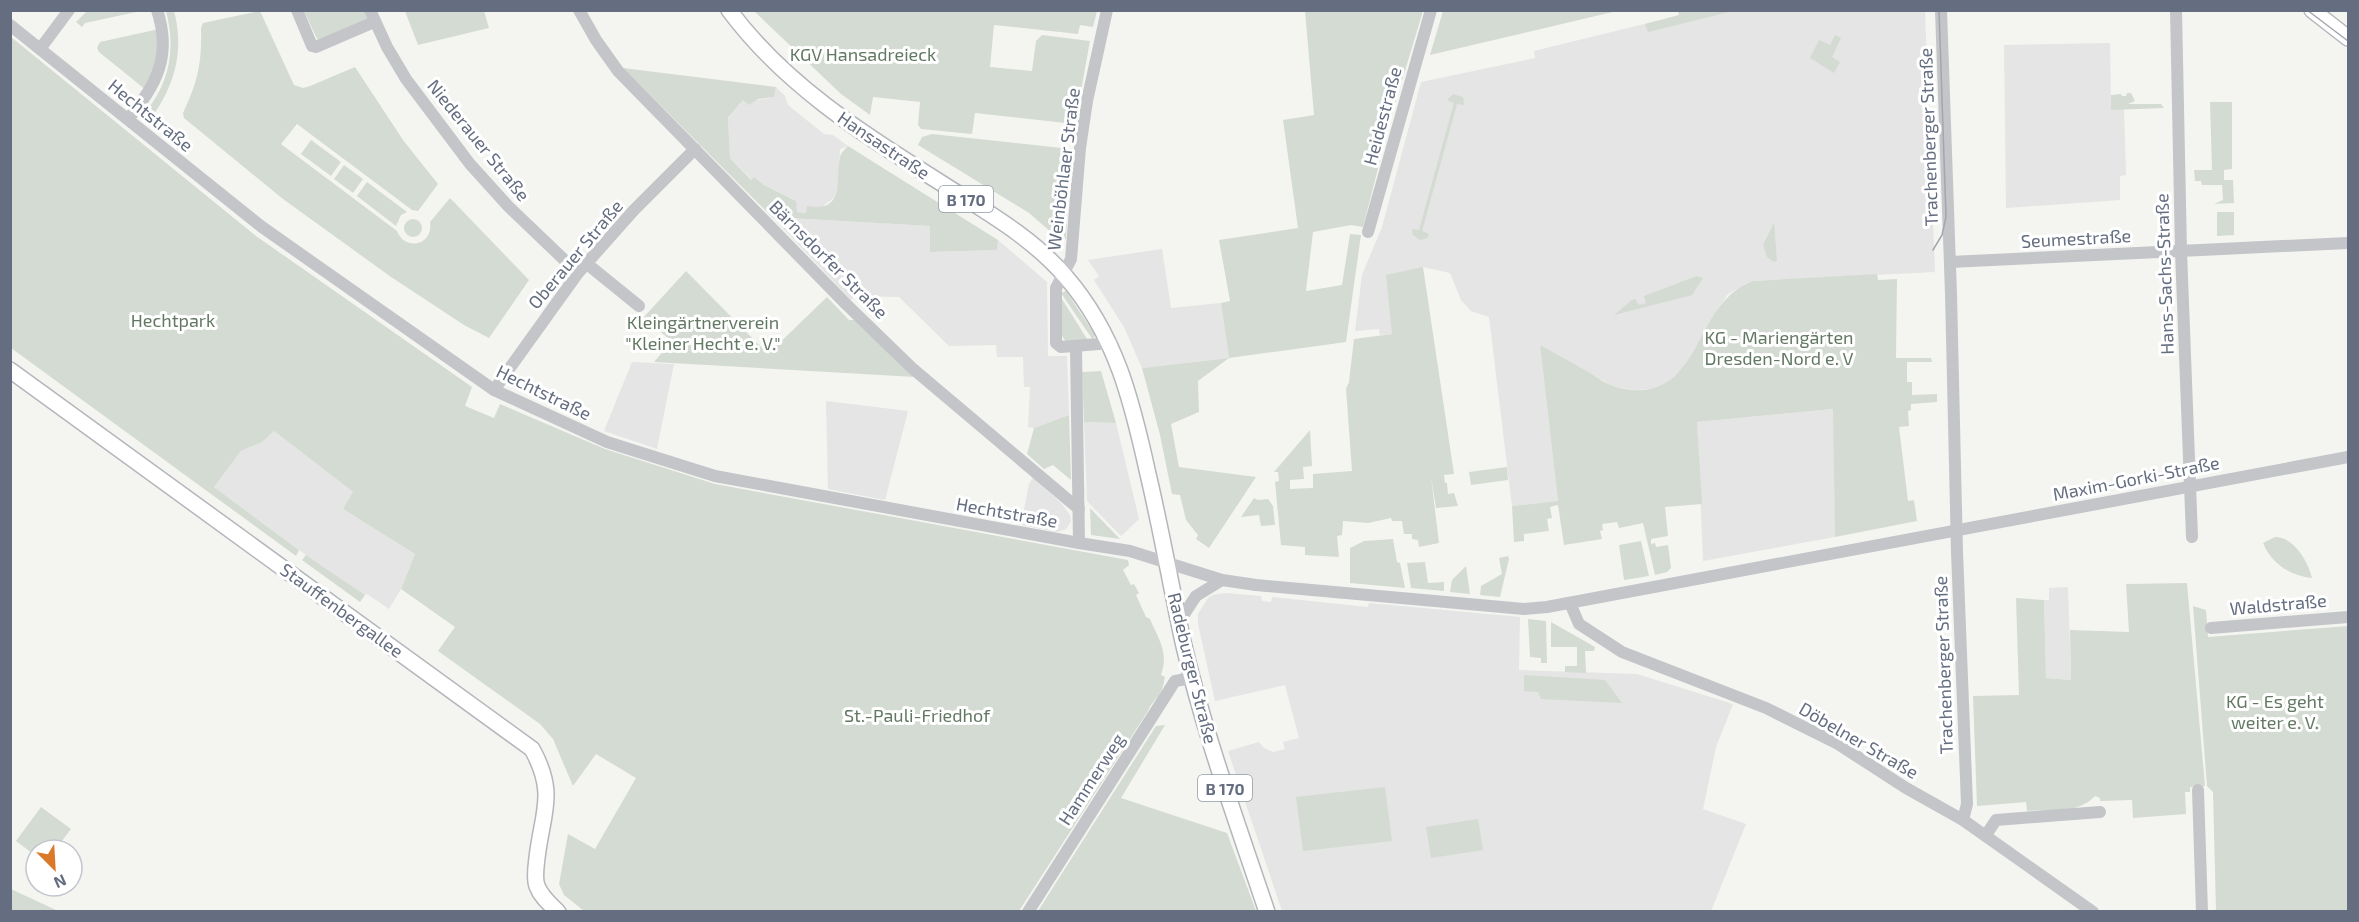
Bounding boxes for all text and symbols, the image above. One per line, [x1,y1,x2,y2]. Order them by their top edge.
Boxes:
park label: KGV Hansadreieck [790,43,936,65]
street label: Trachenberger Straße [1914,47,1942,227]
street label: Heidestraße [1358,64,1406,168]
street label: Hechtstraße [104,74,198,156]
street label: Niederauer Straße [423,75,535,205]
street label: Weinböhlaer Straße [1042,86,1084,252]
street label: Hansastraße [834,106,934,184]
road number: B 170 [939,186,993,212]
street label: Hans-Sachs-Straße [2150,193,2178,355]
street label: Oberauer Straße [523,195,627,313]
street label: Bärnsdorfer Straße [765,195,893,323]
street label: Seumestraße [2020,224,2132,252]
park label: Hechtpark [131,309,215,331]
park label: Kleingärtnerverein "Kleiner Hecht e. V." [625,311,781,354]
park label: KG - Mariengärten Dresden-Nord e. V [1704,326,1854,369]
street label: Hechtstraße [493,360,595,424]
street label: Maxim-Gorki-Straße [2051,451,2221,505]
street label: Hechtstraße [955,492,1059,532]
street label: Stauffenbergallee [276,558,408,662]
street label: Trachenberger Straße [1929,575,1957,755]
street label: Waldstraße [2229,589,2327,619]
street label: Radeburger Straße [1164,590,1222,746]
park label: KG - Es geht weiter e. V. [2226,690,2324,733]
street label: Döbelner Straße [1795,697,1923,783]
park label: St.-Pauli-Friedhof [844,704,991,726]
street label: Hammerweg [1053,729,1129,829]
road number: B 170 [1198,775,1252,801]
north arrow [24,838,84,898]
text: N [51,871,69,893]

